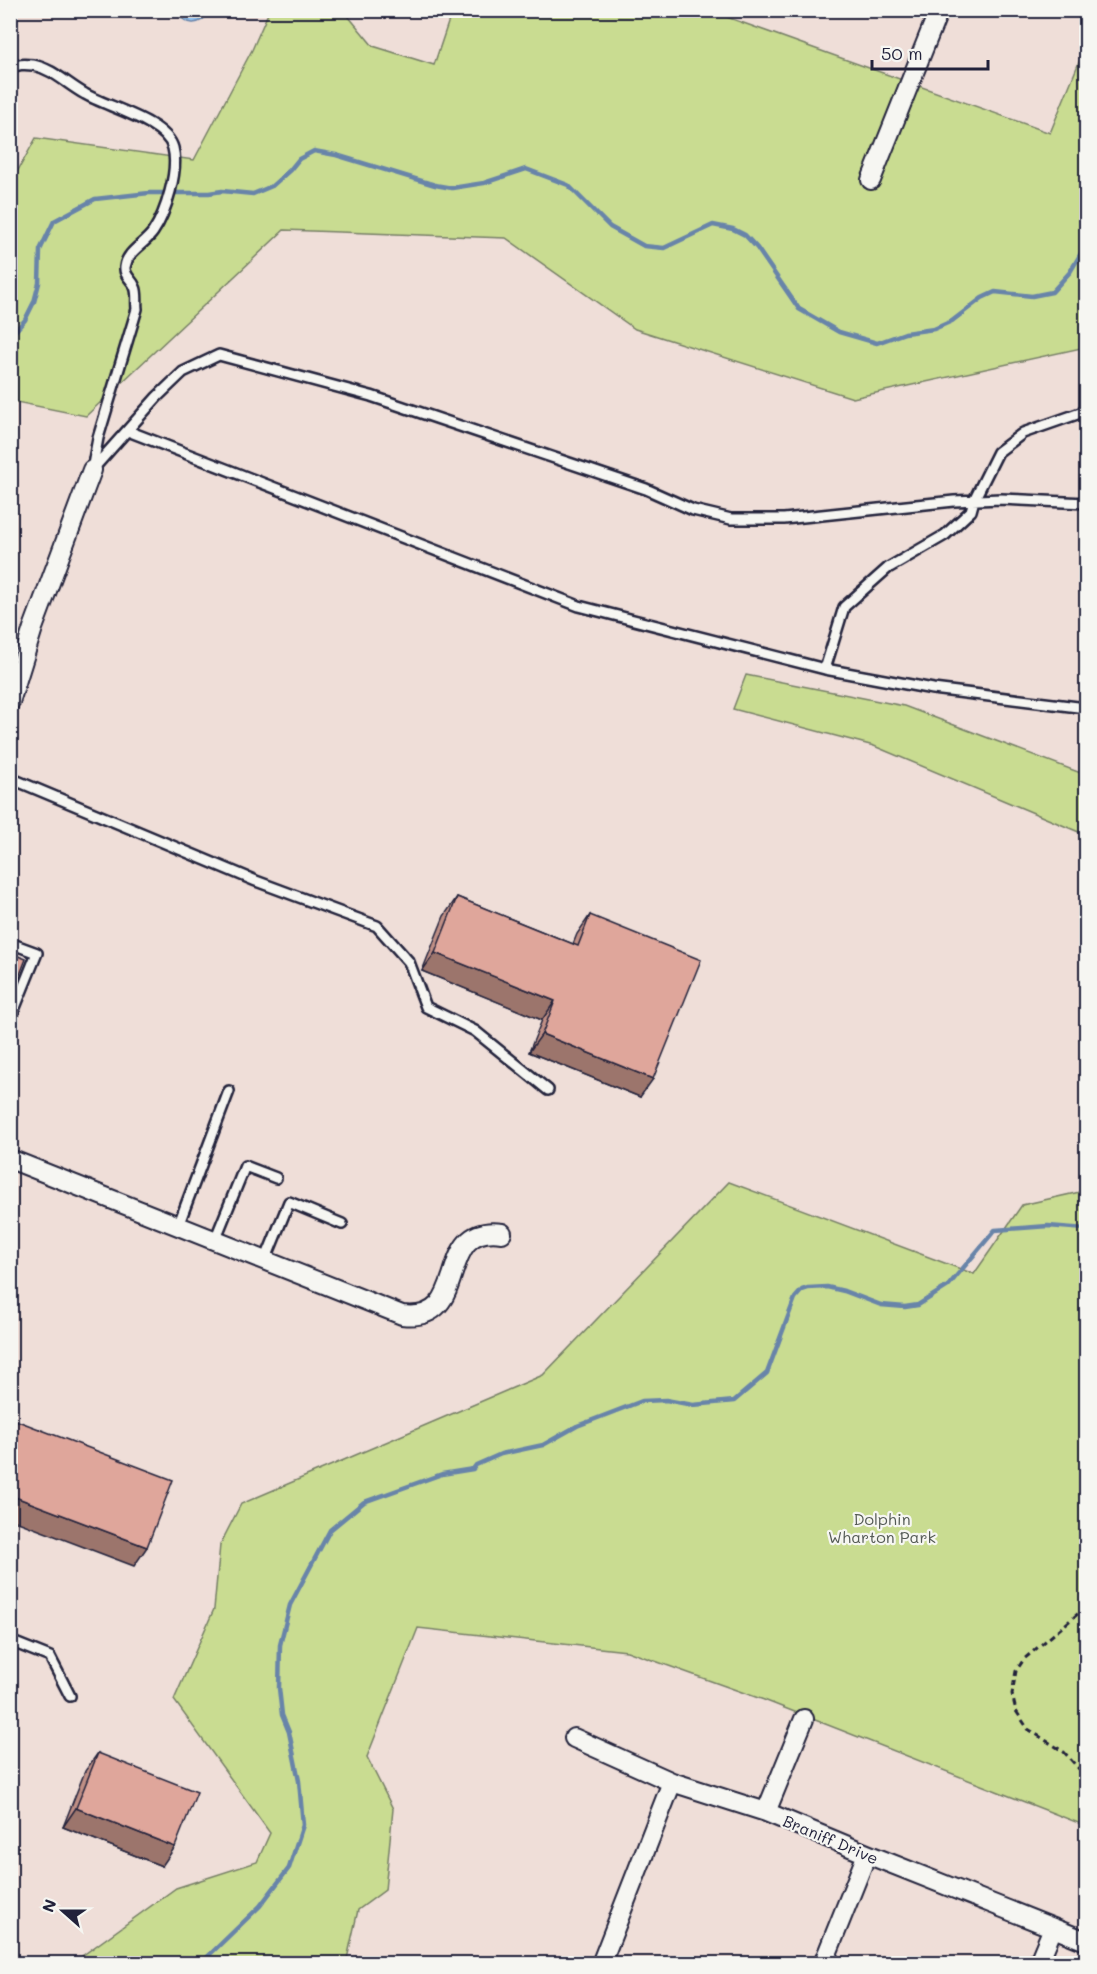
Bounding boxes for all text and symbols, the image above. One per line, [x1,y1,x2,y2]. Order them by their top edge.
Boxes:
scale bar [872,33,988,71]
text: 50 m [881,41,923,65]
park label: Dolphin Wharton Park [828,1508,936,1547]
street label: Braniff Drive [780,1809,882,1869]
north arrow [33,1881,93,1941]
text: N [37,1896,61,1915]

